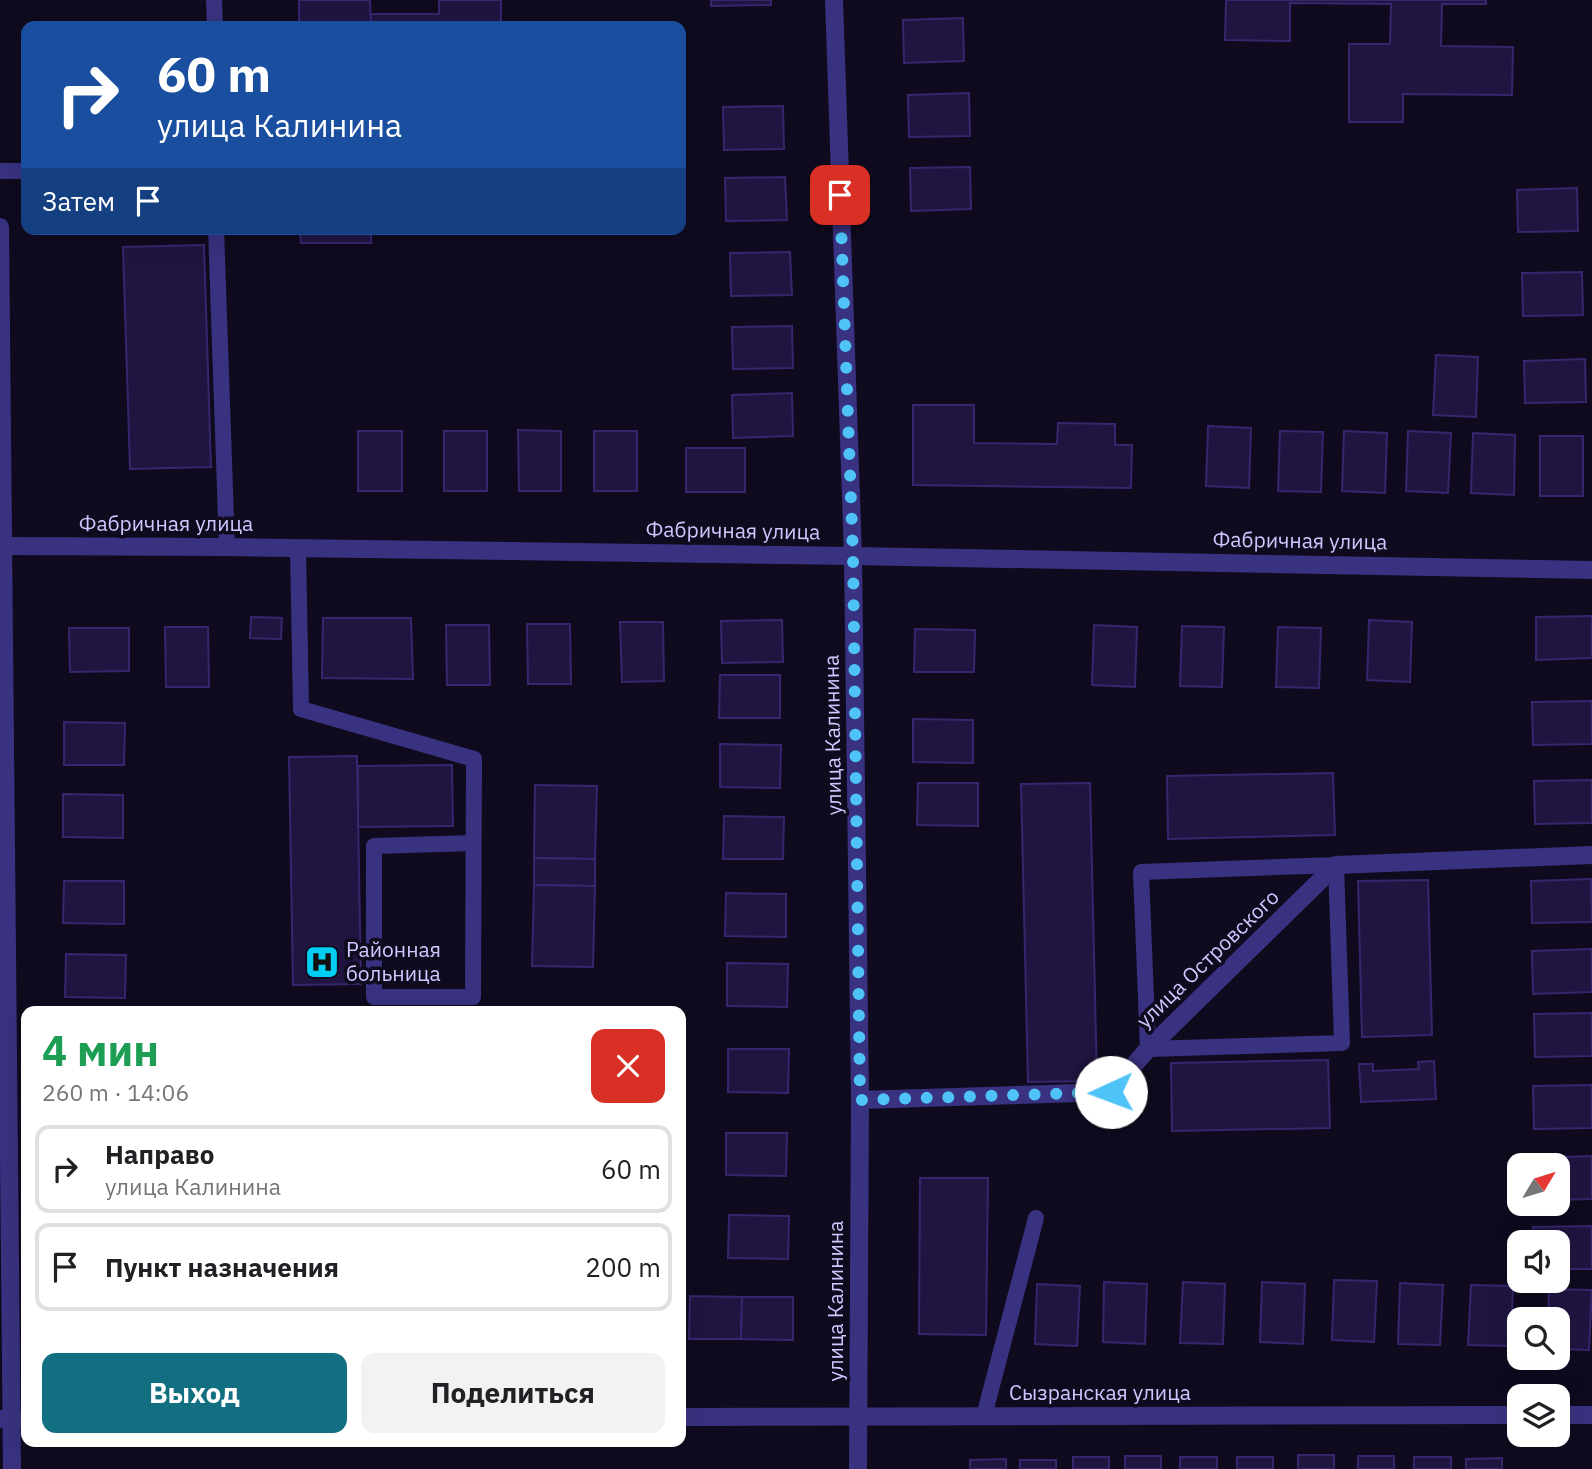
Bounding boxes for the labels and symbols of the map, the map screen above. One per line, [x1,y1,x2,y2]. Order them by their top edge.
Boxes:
pin [810,165,870,225]
street label: Фабричная улица [79,509,253,537]
street label: Фабричная улица [645,514,821,546]
street label: Фабричная улица [1212,524,1388,556]
street label: улица Калинина [817,654,847,816]
street label: улица Островского [1130,883,1285,1034]
place label: Районная больница [346,935,441,987]
hospital icon: Районная больница [303,943,341,981]
position arrow [1074,1055,1148,1129]
north arrow [1507,1153,1570,1216]
street label: улица Калинина [821,1221,849,1381]
street label: Сызранская улица [1009,1378,1191,1406]

